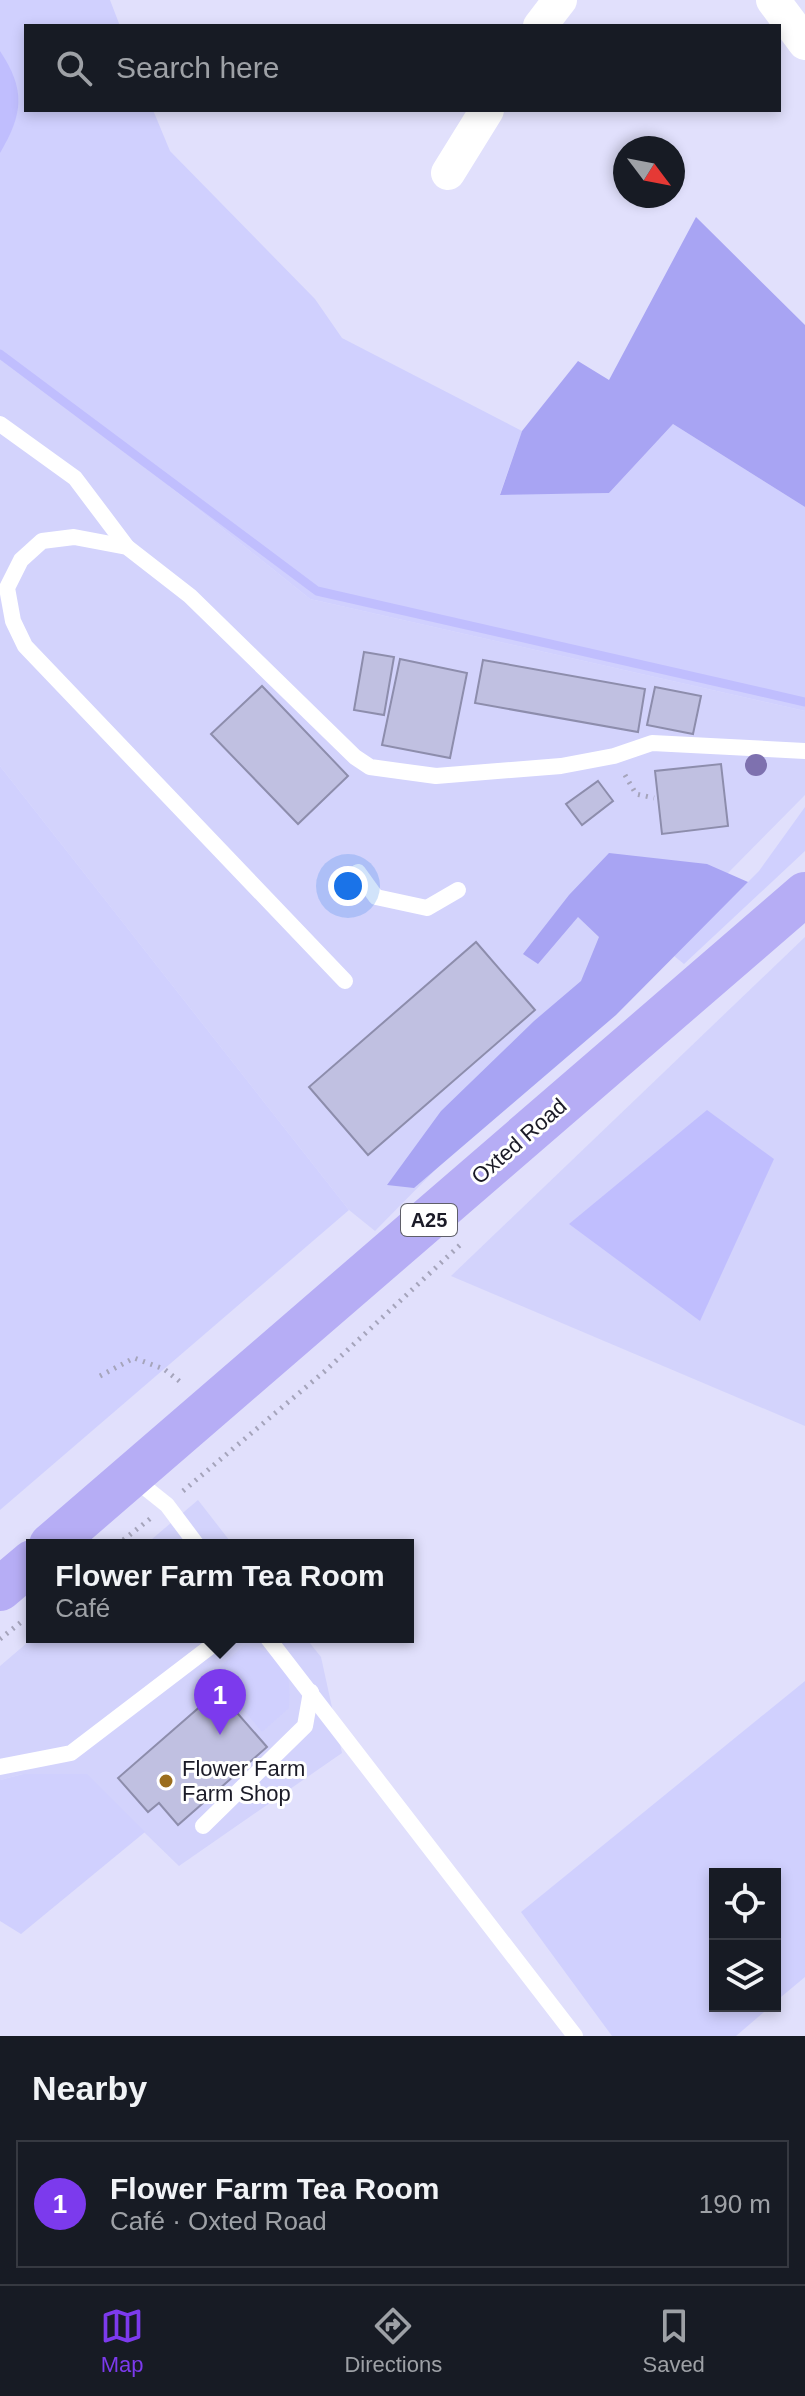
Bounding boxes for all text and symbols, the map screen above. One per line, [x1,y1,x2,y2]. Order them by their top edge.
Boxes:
search box [24,24,781,112]
icon: search [52,46,96,90]
text: Search here [116,51,279,84]
north arrow [613,136,685,208]
your location [328,866,368,906]
street label: Oxted Road [466,1093,572,1189]
road number: A25 [401,1204,457,1236]
popup [26,1539,414,1643]
text: Flower Farm Tea Room [55,1559,385,1592]
text: Café [55,1593,110,1623]
pin: 1 [194,1669,246,1735]
place label: Flower Farm Farm Shop [182,1756,305,1806]
marker: Flower Farm Farm Shop [157,1772,175,1790]
map controls [709,1868,781,2012]
button: locate [709,1868,781,1940]
button: layers [709,1940,781,2012]
text: Nearby [32,2069,147,2107]
text: Flower Farm Tea Room [110,2172,440,2205]
text: 1 [53,2189,67,2219]
text: 190 m [699,2189,771,2219]
text: Café · Oxted Road [110,2206,327,2236]
tab: Map [100,2304,144,2378]
tab: Directions [344,2304,442,2378]
tab: Saved [642,2304,705,2378]

